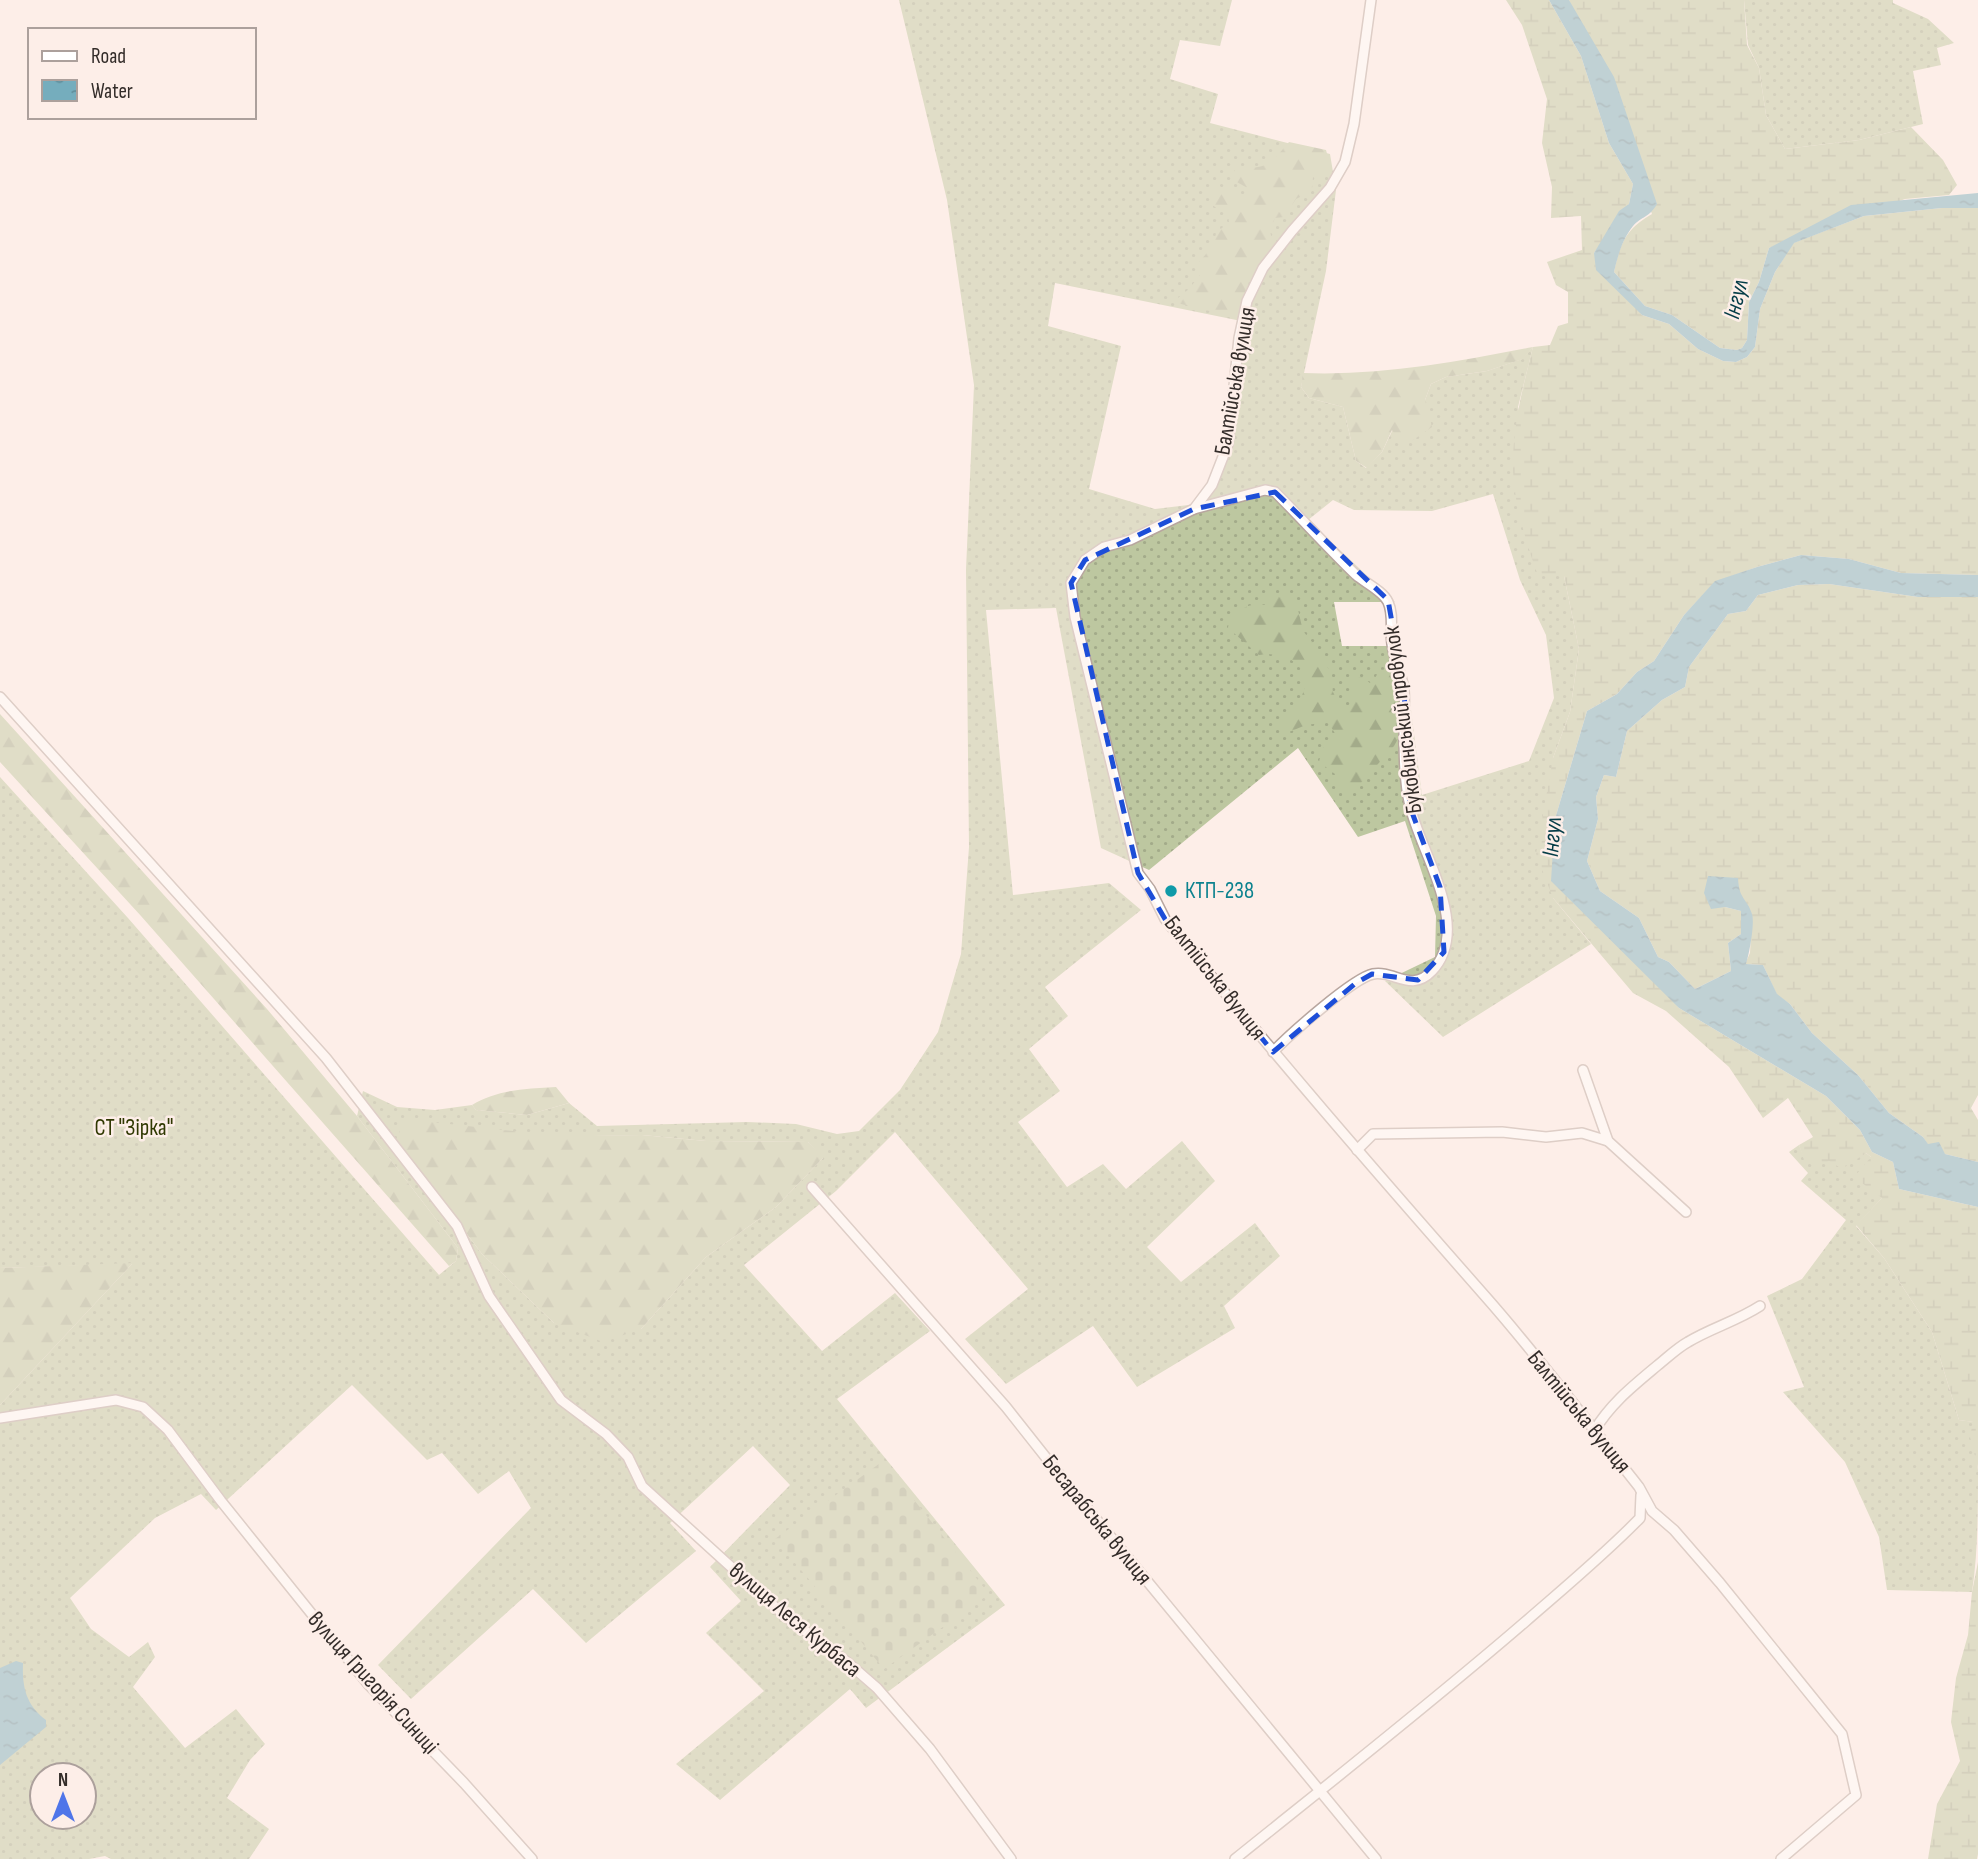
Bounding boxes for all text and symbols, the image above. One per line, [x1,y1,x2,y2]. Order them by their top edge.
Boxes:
legend [28,28,256,119]
text: Road [91,44,126,69]
text: Water [91,79,133,104]
water label: Інгул [1717,276,1755,322]
street label: Балтійська вулиця [1208,305,1262,457]
street label: Буковинський провулок [1378,624,1428,815]
water label: Інгул [1536,816,1568,858]
place label: КТП-238 [1185,877,1254,905]
marker: КТП-238 [1163,883,1179,899]
street label: Балтійська вулиця [1158,910,1272,1046]
park label: СТ "Зірка" [95,1114,173,1142]
street label: Балтійська вулиця [1521,1345,1637,1479]
street label: Бесарабська вулиця [1036,1449,1158,1591]
street label: вулиця Леся Курбаса [723,1557,867,1683]
street label: вулиця Григорія Синиці [302,1606,444,1760]
north arrow [28,1761,98,1831]
text: N [58,1769,68,1792]

